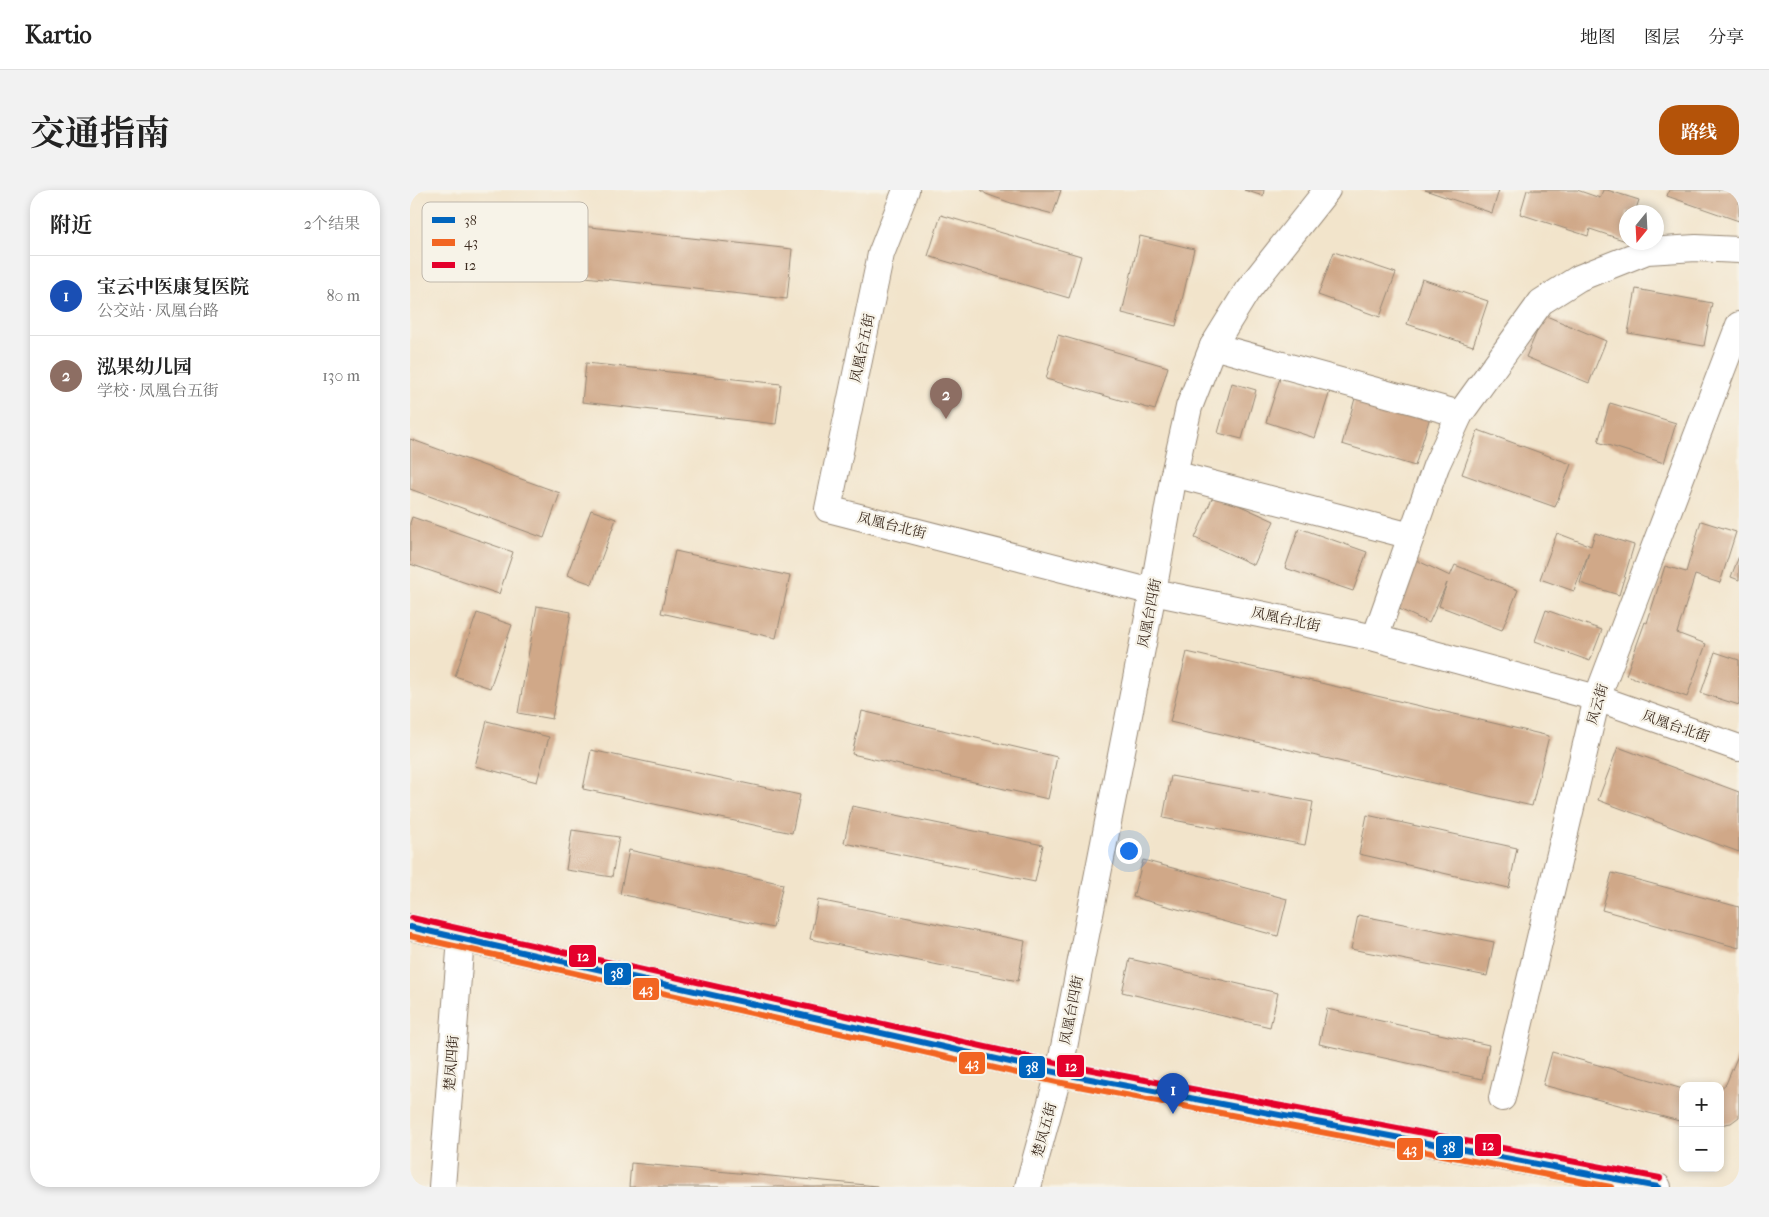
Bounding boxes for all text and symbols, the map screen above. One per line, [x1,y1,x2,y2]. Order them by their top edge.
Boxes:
text: Kartio [25,21,92,49]
text: 地图 [1580,27,1616,48]
text: 图层 [1644,27,1680,48]
text: 分享 [1708,27,1744,48]
button: 路线 [1659,105,1739,155]
text: 交通指南 [30,113,170,154]
legend [422,202,588,282]
north arrow [1619,205,1664,250]
text: 38 [464,212,477,229]
text: 附近 [50,213,92,237]
text: 2个结果 [304,214,360,233]
text: 43 [464,234,478,251]
text: 12 [464,257,476,274]
text: 宝云中医康复医院 [97,276,249,298]
text: 1 [63,286,69,305]
text: 80 m [326,286,360,305]
text: 公交站 · 凤凰台路 [97,301,219,320]
street label: 凤凰台五街 [847,312,878,384]
text: 泓果幼儿园 [97,356,192,378]
text: 2 [62,366,70,385]
text: 130 m [322,366,360,385]
pin: 2 [930,378,962,419]
text: 学校 · 凤凰台五街 [97,381,219,400]
street label: 凤凰台北街 [856,509,928,542]
street label: 凤凰台四街 [1134,577,1165,649]
street label: 凤凰台北街 [1250,604,1322,635]
street label: 凤云街 [1584,682,1611,727]
street label: 凤凰台北街 [1640,707,1712,746]
your location [1116,838,1142,864]
line badge: 12 [568,944,597,968]
text: 12 [577,948,589,965]
line badge: 38 [603,962,632,986]
text: 38 [611,965,623,982]
street label: 凤凰台四街 [1056,974,1087,1046]
line badge: 43 [632,977,660,1001]
text: 43 [638,981,653,998]
street label: 楚凤四街 [441,1035,462,1092]
line badge: 43 [958,1051,986,1075]
line badge: 12 [1056,1054,1085,1078]
text: 43 [964,1055,979,1072]
line badge: 38 [1018,1055,1046,1079]
text: 12 [1065,1058,1077,1075]
text: 38 [1026,1059,1038,1076]
pin: 1 [1157,1073,1189,1114]
map controls [1679,1082,1724,1172]
button: + [1679,1082,1724,1127]
street label: 楚凤五街 [1029,1101,1060,1159]
button: − [1679,1127,1724,1172]
line badge: 12 [1474,1133,1502,1157]
line badge: 38 [1435,1135,1464,1159]
line badge: 43 [1396,1137,1424,1161]
text: 12 [1482,1137,1494,1154]
text: 38 [1443,1139,1455,1156]
text: 43 [1402,1141,1417,1158]

